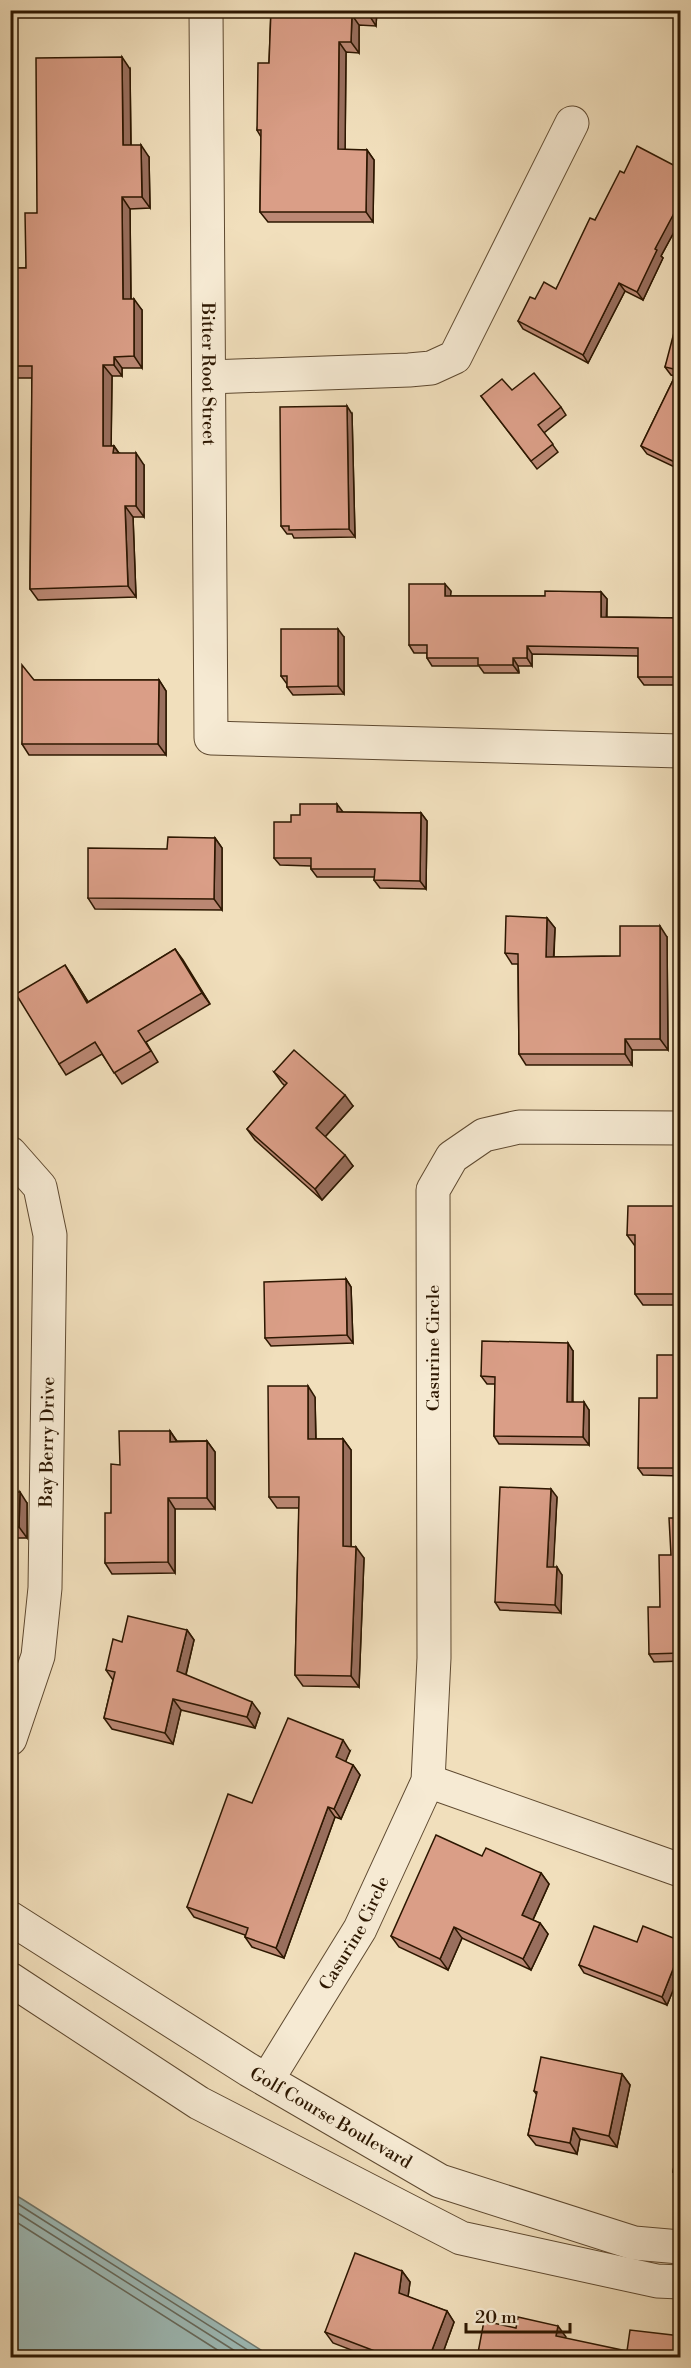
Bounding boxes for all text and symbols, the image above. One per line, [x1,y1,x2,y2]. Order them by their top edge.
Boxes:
street label: Bitter Root Street [196,301,220,446]
street label: Casurine Circle [422,1285,445,1411]
street label: Bay Berry Drive [35,1376,60,1509]
street label: Casurine Circle [314,1873,395,1995]
street label: Golf Course Boulevard [246,2062,416,2174]
scale bar [466,2296,570,2334]
text: 20 m [475,2306,517,2329]

